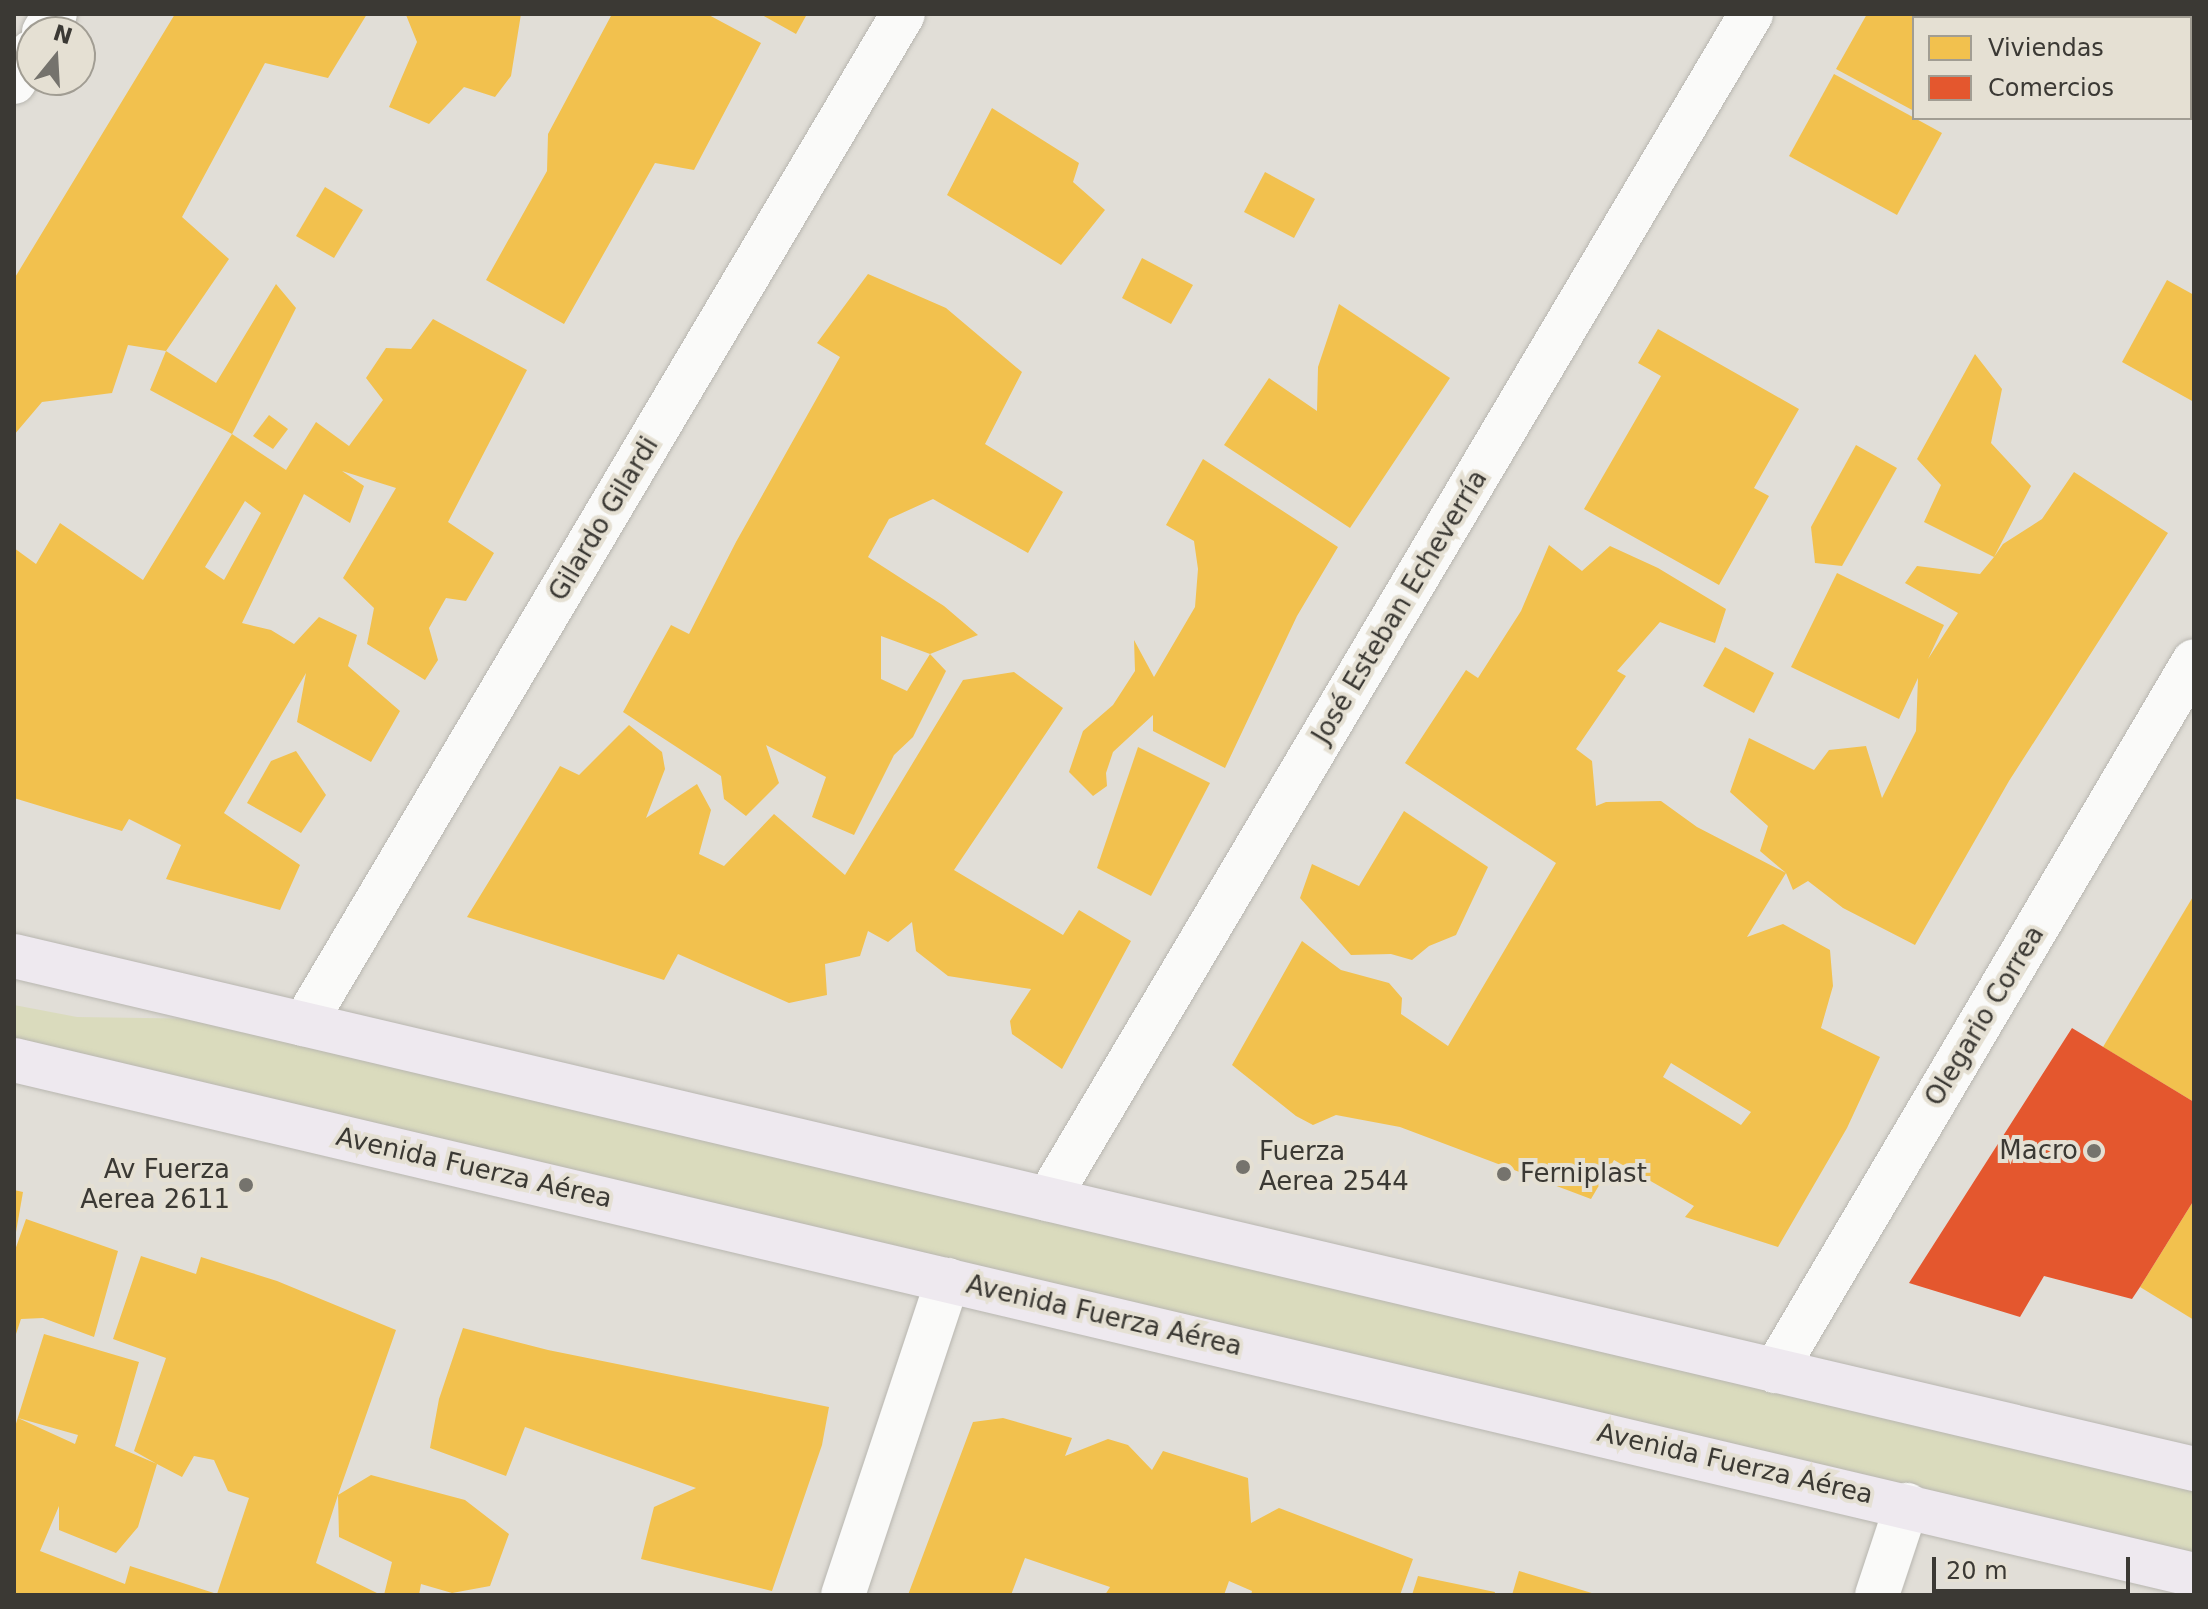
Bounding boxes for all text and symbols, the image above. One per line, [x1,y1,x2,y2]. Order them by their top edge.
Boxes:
north arrow [16,16,96,96]
legend [1912,16,2192,120]
text: N [50,20,76,49]
text: Viviendas [1988,34,2104,62]
text: Comercios [1988,74,2114,102]
street label: Gilardo Gilardi [543,431,665,607]
street label: José Esteban Echeverría [1306,465,1494,749]
street label: Olegario Correa [1919,920,2051,1112]
street label: Avenida Fuerza Aérea [333,1121,615,1215]
place label: Macro [1999,1135,2078,1167]
place label: Fuerza Aerea 2544 [1259,1136,1409,1198]
marker: Macro [2085,1142,2103,1160]
place label: Av Fuerza Aerea 2611 [80,1154,230,1216]
marker: Fuerza Aerea 2544 [1234,1158,1252,1176]
place label: Ferniplast [1520,1158,1647,1190]
marker: Ferniplast [1495,1165,1513,1183]
marker: Av Fuerza Aerea 2611 [237,1176,255,1194]
street label: Avenida Fuerza Aérea [963,1269,1245,1363]
street label: Avenida Fuerza Aérea [1594,1417,1876,1511]
scale bar [1936,1541,2134,1591]
text: 20 m [1946,1557,2008,1585]

